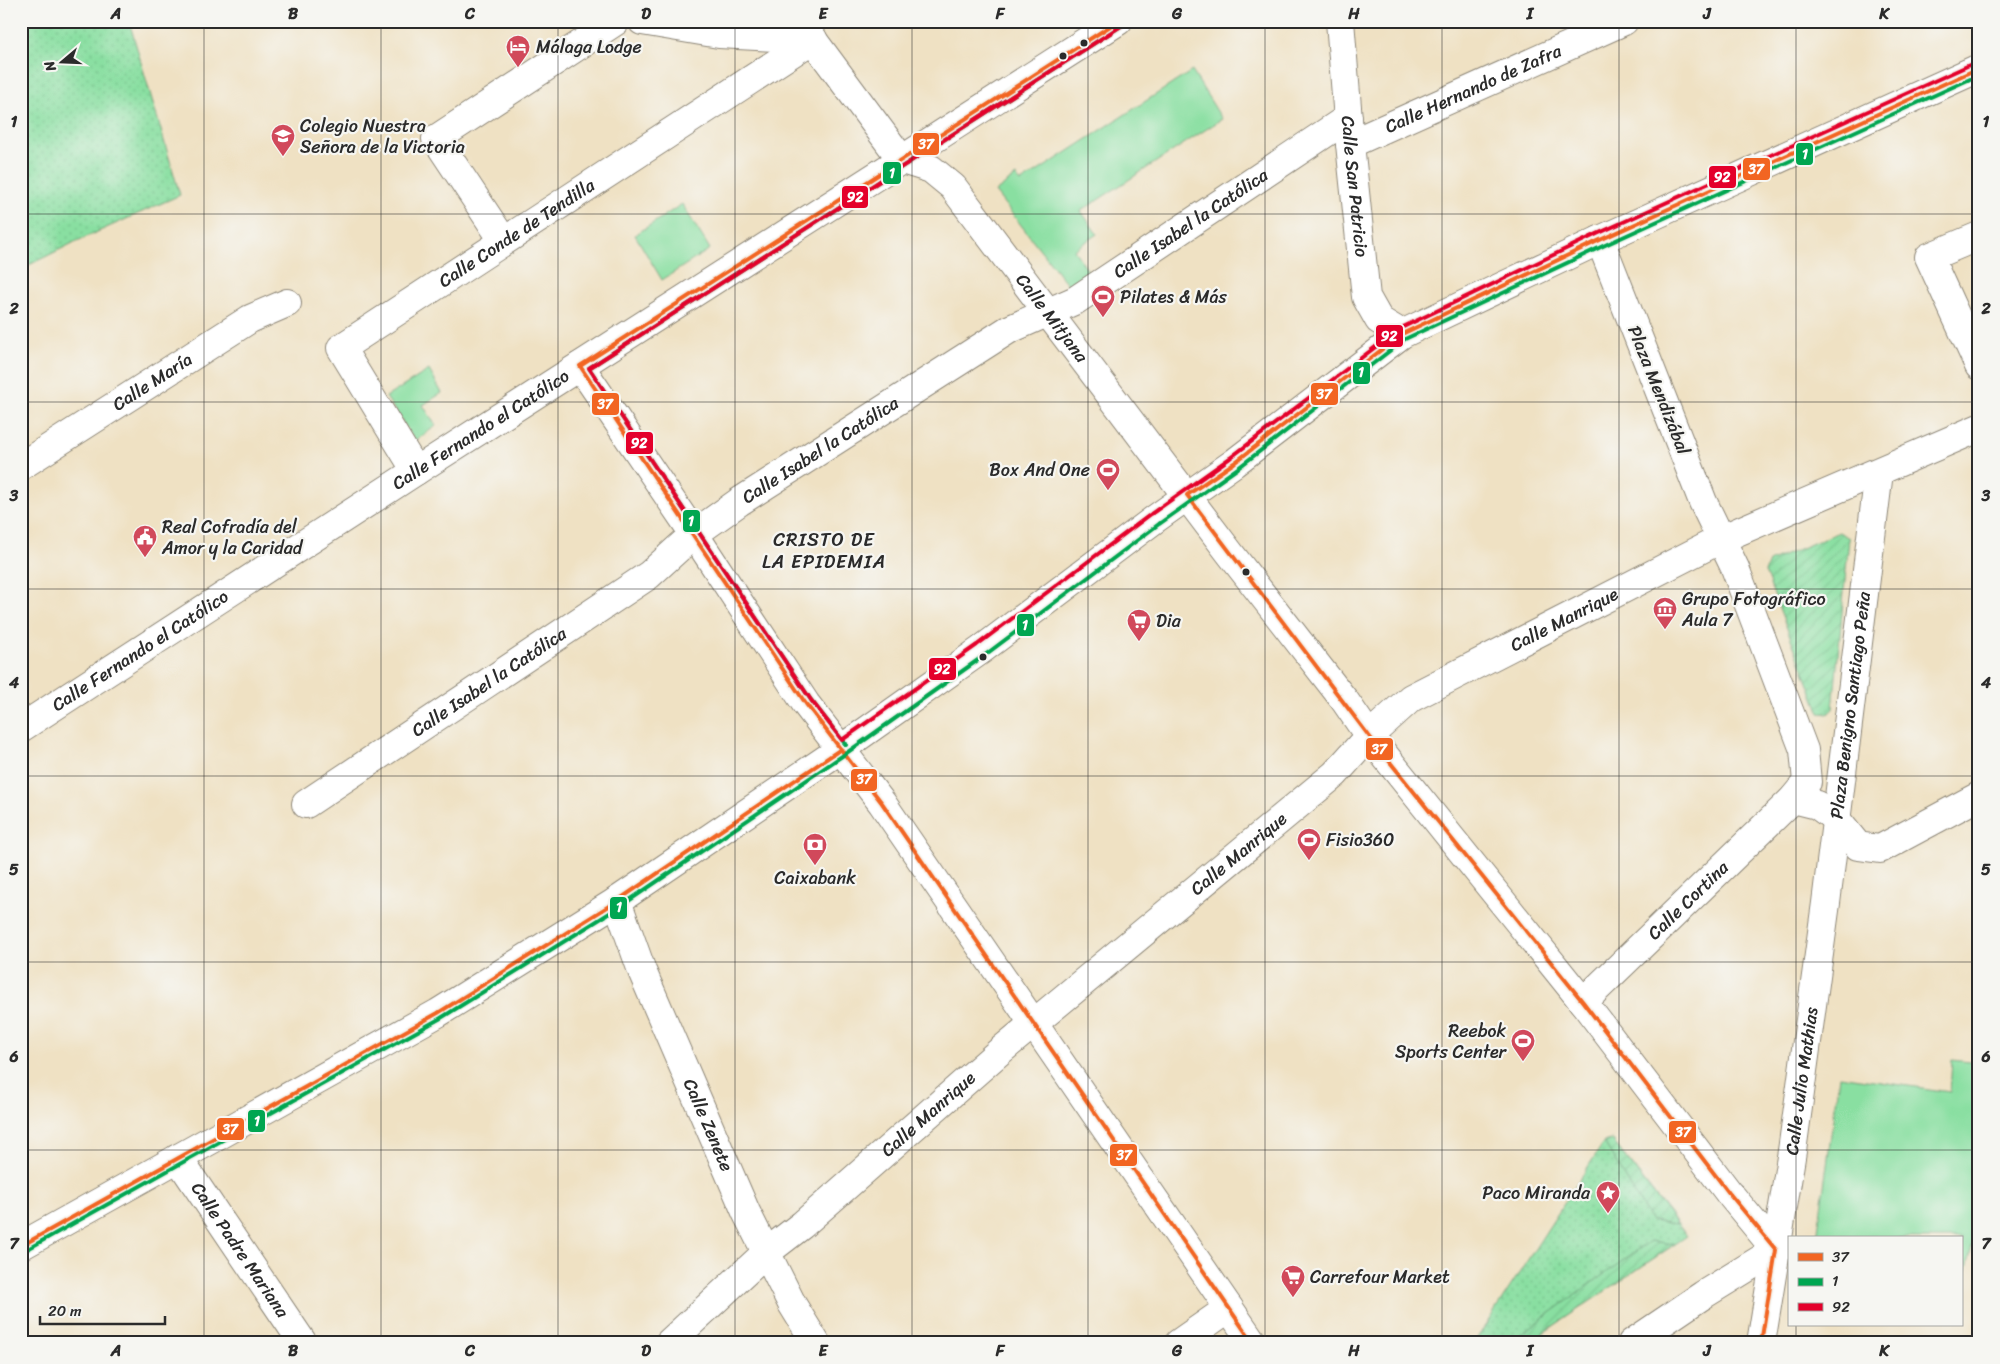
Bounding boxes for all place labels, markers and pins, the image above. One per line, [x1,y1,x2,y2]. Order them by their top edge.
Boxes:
place label: Málaga Lodge [536,31,642,63]
hotel icon: Málaga Lodge [505,34,531,68]
unlabelled marker [1079,38,1089,48]
unlabelled marker [1058,51,1068,61]
place label: Colegio Nuestra Señora de la Victoria [300,110,465,163]
school or university icon: Colegio Nuestra Señora de la Victoria [270,123,296,157]
place label: Pilates & Más [1120,281,1227,313]
sports icon: Pilates & Más [1090,284,1116,318]
place label: Box And One [989,454,1090,486]
sports icon: Box And One [1095,457,1121,491]
place label: Real Cofradía del Amor y la Caridad [161,511,304,564]
public building icon: Real Cofradía del Amor y la Caridad [132,524,158,558]
unlabelled marker [1241,567,1251,577]
place label: Grupo Fotográfico Aula 7 [1681,583,1826,636]
museum icon: Grupo Fotográfico Aula 7 [1652,596,1678,630]
place label: Dia [1156,605,1182,637]
supermarket icon: Dia [1126,608,1152,642]
unlabelled marker [978,652,988,662]
place label: Fisio360 [1326,824,1394,856]
sports icon: Fisio360 [1296,827,1322,861]
bank icon: Caixabank [802,832,828,866]
place label: Caixabank [774,862,856,894]
place label: Reebok Sports Center [1395,1015,1508,1068]
sports icon: Reebok Sports Center [1510,1028,1536,1062]
place label: Paco Miranda [1482,1177,1591,1209]
place icon: Paco Miranda [1595,1180,1621,1214]
place label: Carrefour Market [1310,1261,1450,1293]
supermarket icon: Carrefour Market [1280,1264,1306,1298]

